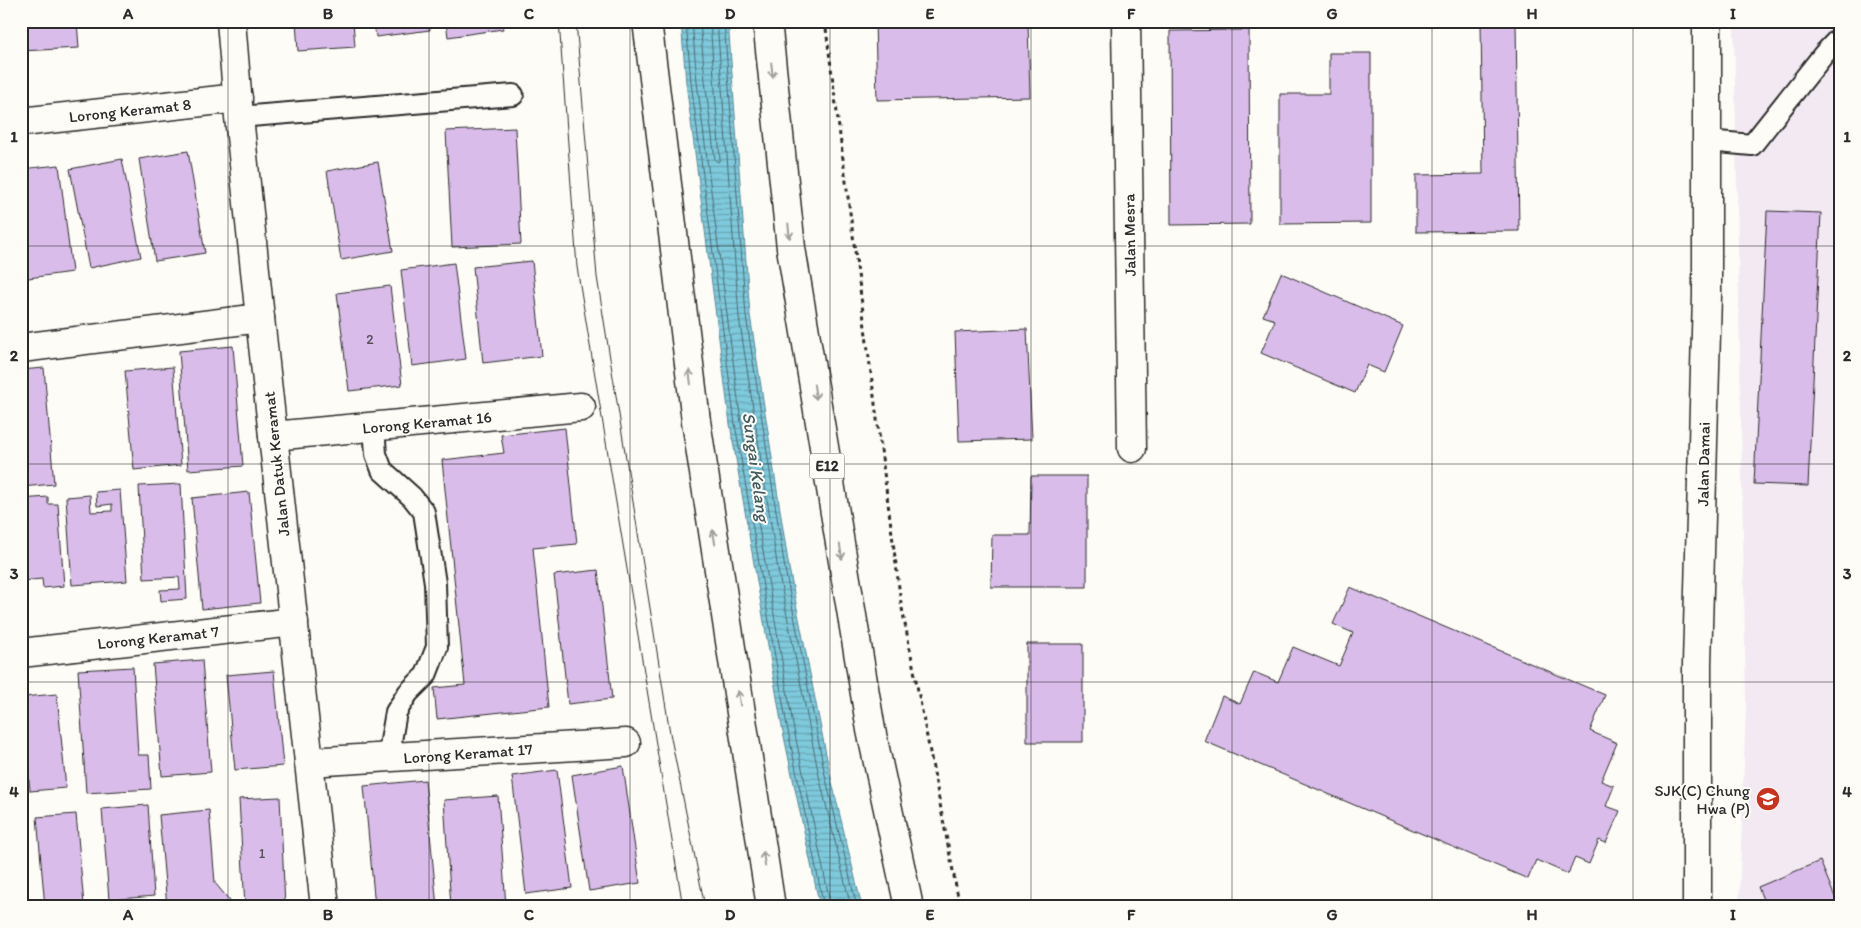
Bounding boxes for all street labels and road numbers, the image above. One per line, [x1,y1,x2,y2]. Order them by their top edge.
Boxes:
street label: Lorong Keramat 8 [68,95,192,126]
street label: Jalan Mesra [1119,193,1140,277]
street label: Jalan Datuk Keramat [259,391,294,537]
street label: Lorong Keramat 16 [361,407,493,438]
street label: Jalan Damai [1693,422,1714,507]
road number: E12 [810,454,844,478]
street label: Lorong Keramat 7 [96,622,220,653]
street label: Lorong Keramat 17 [403,740,533,767]

